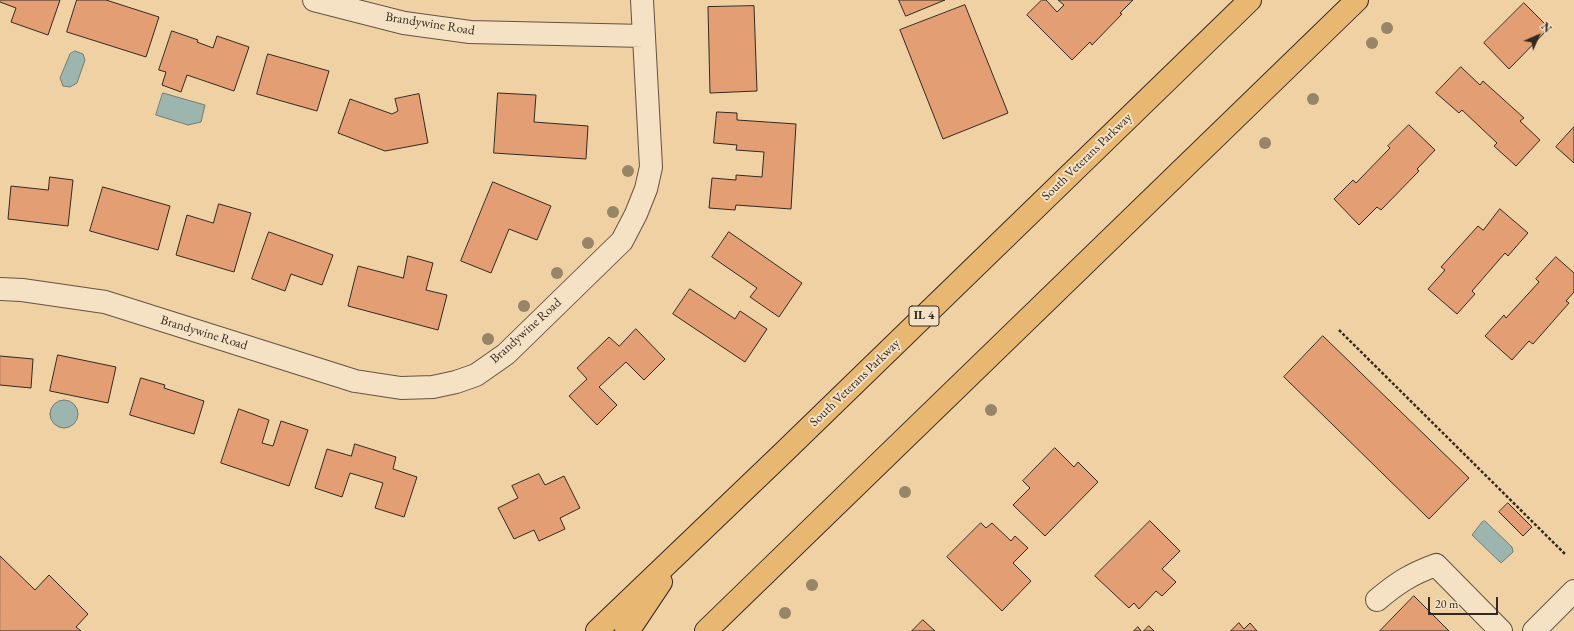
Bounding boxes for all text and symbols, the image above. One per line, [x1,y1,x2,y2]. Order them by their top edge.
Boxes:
street label: Brandywine Road [384,9,476,39]
north arrow [1518,16,1558,56]
text: N [1538,19,1555,36]
street label: South Veterans Parkway [1039,110,1135,204]
street label: Brandywine Road [487,295,565,367]
road number: IL 4 [909,306,939,326]
street label: Brandywine Road [159,312,249,354]
street label: South Veterans Parkway [807,336,903,430]
scale bar [1430,589,1500,615]
text: 20 m [1435,596,1458,612]

